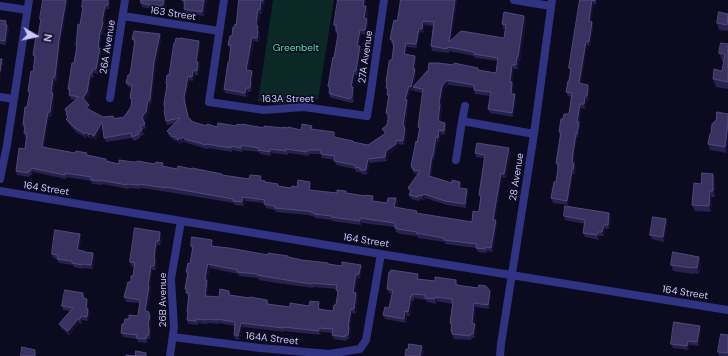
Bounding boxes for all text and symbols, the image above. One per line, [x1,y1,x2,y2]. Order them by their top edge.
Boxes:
street label: 163 Street [149,4,197,24]
north arrow [16,16,56,56]
street label: 26A Avenue [98,19,118,75]
street label: 27A Avenue [356,30,376,84]
text: N [40,33,55,43]
park label: Greenbelt [273,42,319,54]
street label: 163A Street [262,93,314,105]
street label: 28 Avenue [507,152,527,202]
street label: 164 Street [22,179,70,199]
street label: 164 Street [342,231,390,251]
street label: 26B Avenue [157,273,169,327]
street label: 164 Street [661,283,709,303]
street label: 164A Street [245,330,299,348]

